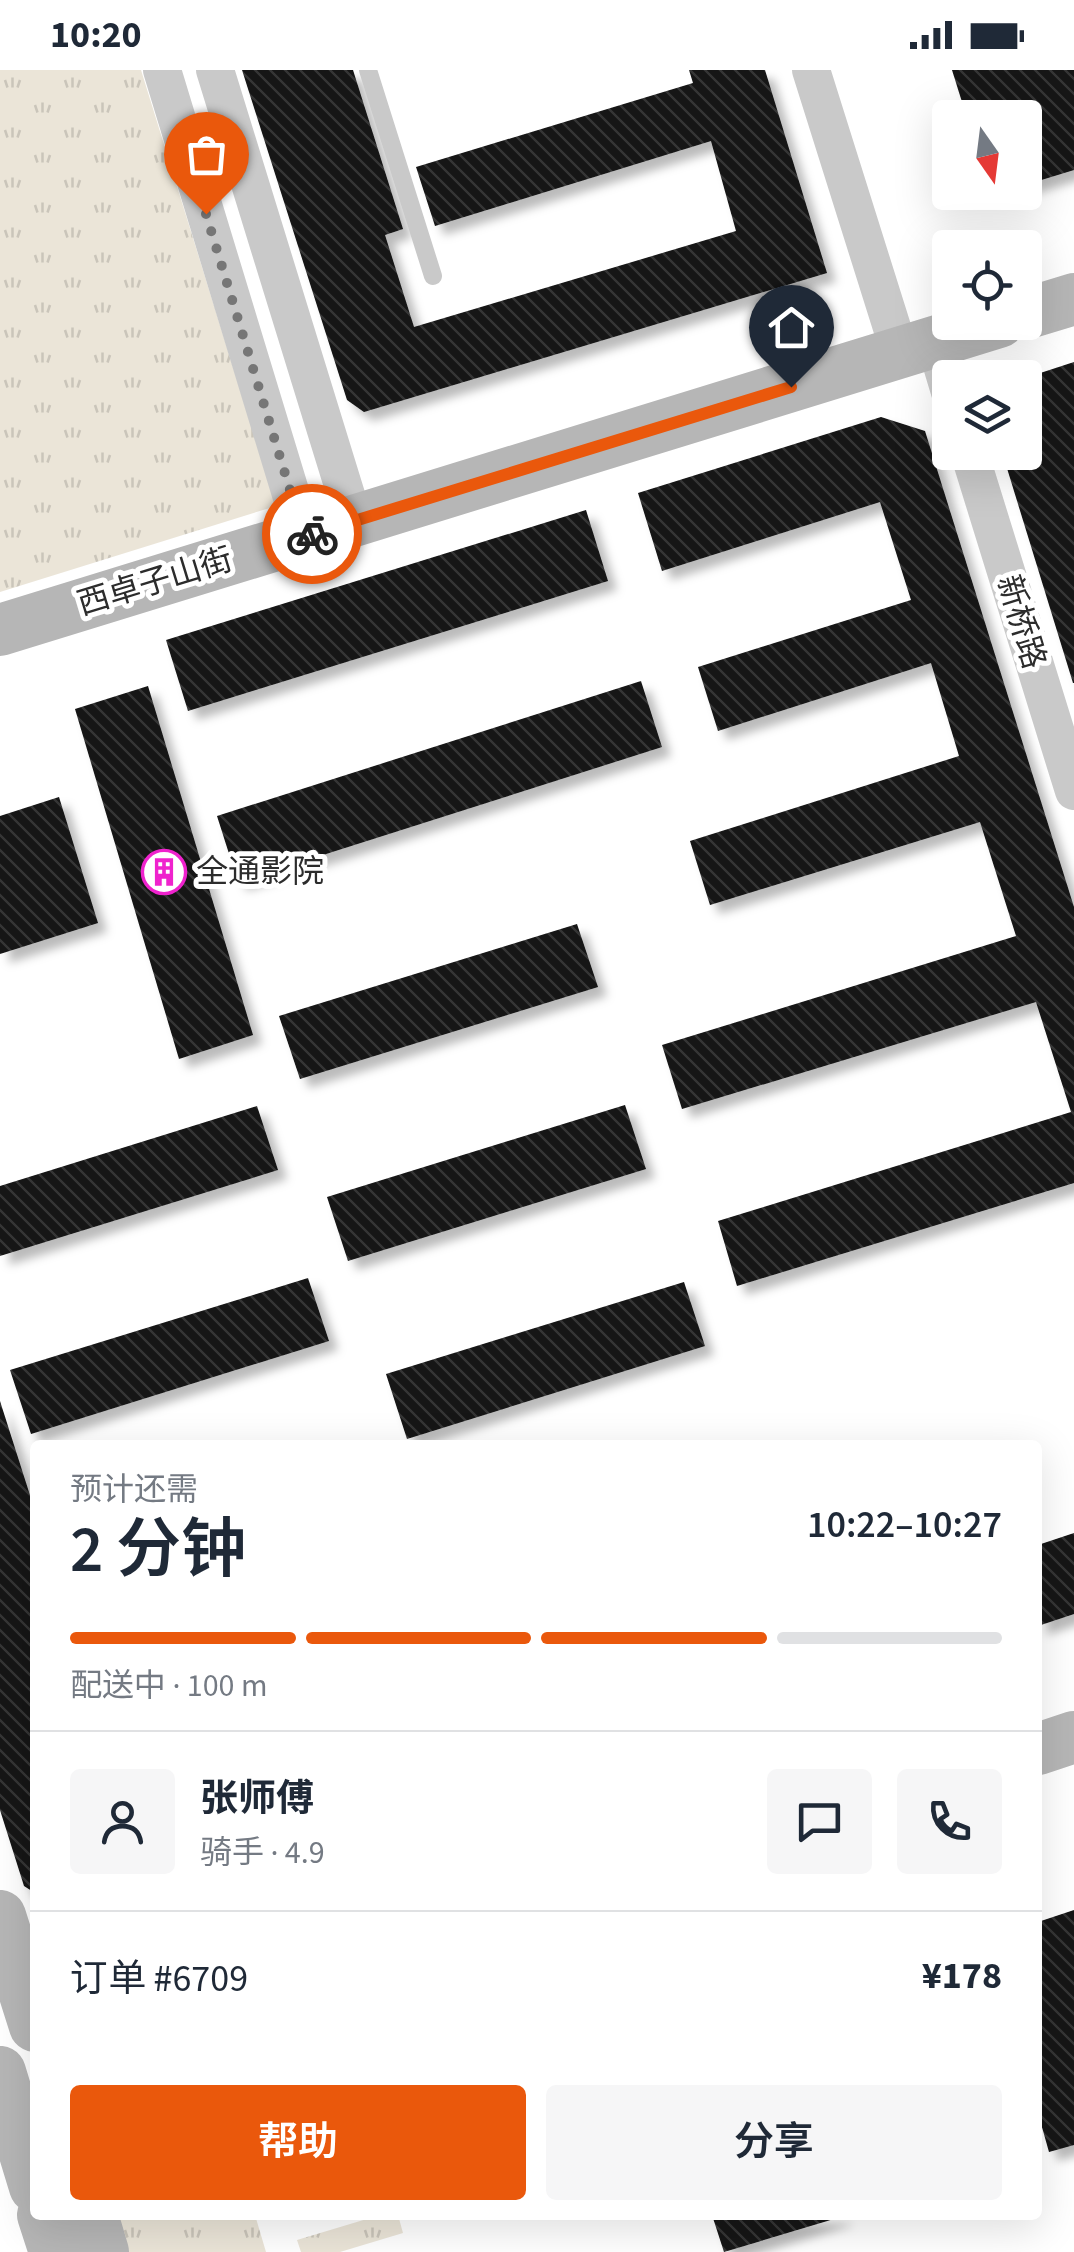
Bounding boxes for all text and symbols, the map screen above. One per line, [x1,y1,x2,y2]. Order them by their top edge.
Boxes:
text: 10:20 [50,8,142,62]
north arrow [932,100,1042,210]
map controls [932,100,1042,470]
pin [164,112,249,215]
icon: bag [179,127,234,182]
button: locate [932,230,1042,340]
pin [749,285,834,388]
icon: home [764,300,819,355]
button: layers [932,360,1042,470]
courier [262,484,362,584]
icon: bike [285,507,340,562]
street label: 西卓子山街 [72,537,238,627]
street label: 新桥路 [985,569,1057,675]
building icon: 全通影院 [141,849,187,895]
place label: 全通影院 [196,849,324,895]
text: 预计还需 [70,1467,198,1513]
text: 10:22–10:27 [807,1498,1002,1552]
text: 2 分钟 [70,1504,246,1597]
text: 配送中 · 100 m [70,1663,267,1709]
button: person [70,1769,175,1874]
button: chat [767,1769,872,1874]
button: phone [897,1769,1002,1874]
text: 张师傅 [200,1772,314,1826]
text: 骑手 · 4.9 [200,1830,325,1876]
text: ¥178 [922,1949,1002,2003]
text: 订单 #6709 [70,1952,248,2006]
button: 帮助 [70,2085,526,2200]
button: 分享 [546,2085,1002,2200]

